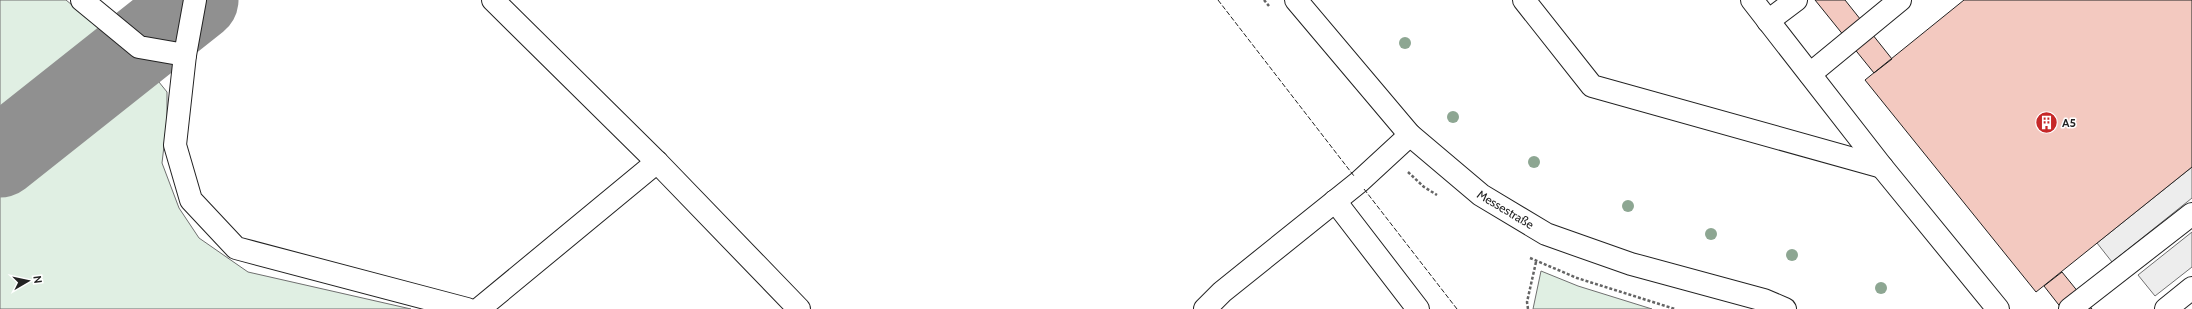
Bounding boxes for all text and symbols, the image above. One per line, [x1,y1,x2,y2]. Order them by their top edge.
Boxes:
building icon: A5 [2033,110,2059,136]
place label: A5 [2062,115,2076,130]
street label: Messestraße [1475,186,1537,232]
north arrow [8,261,48,301]
text: N [30,274,45,284]

